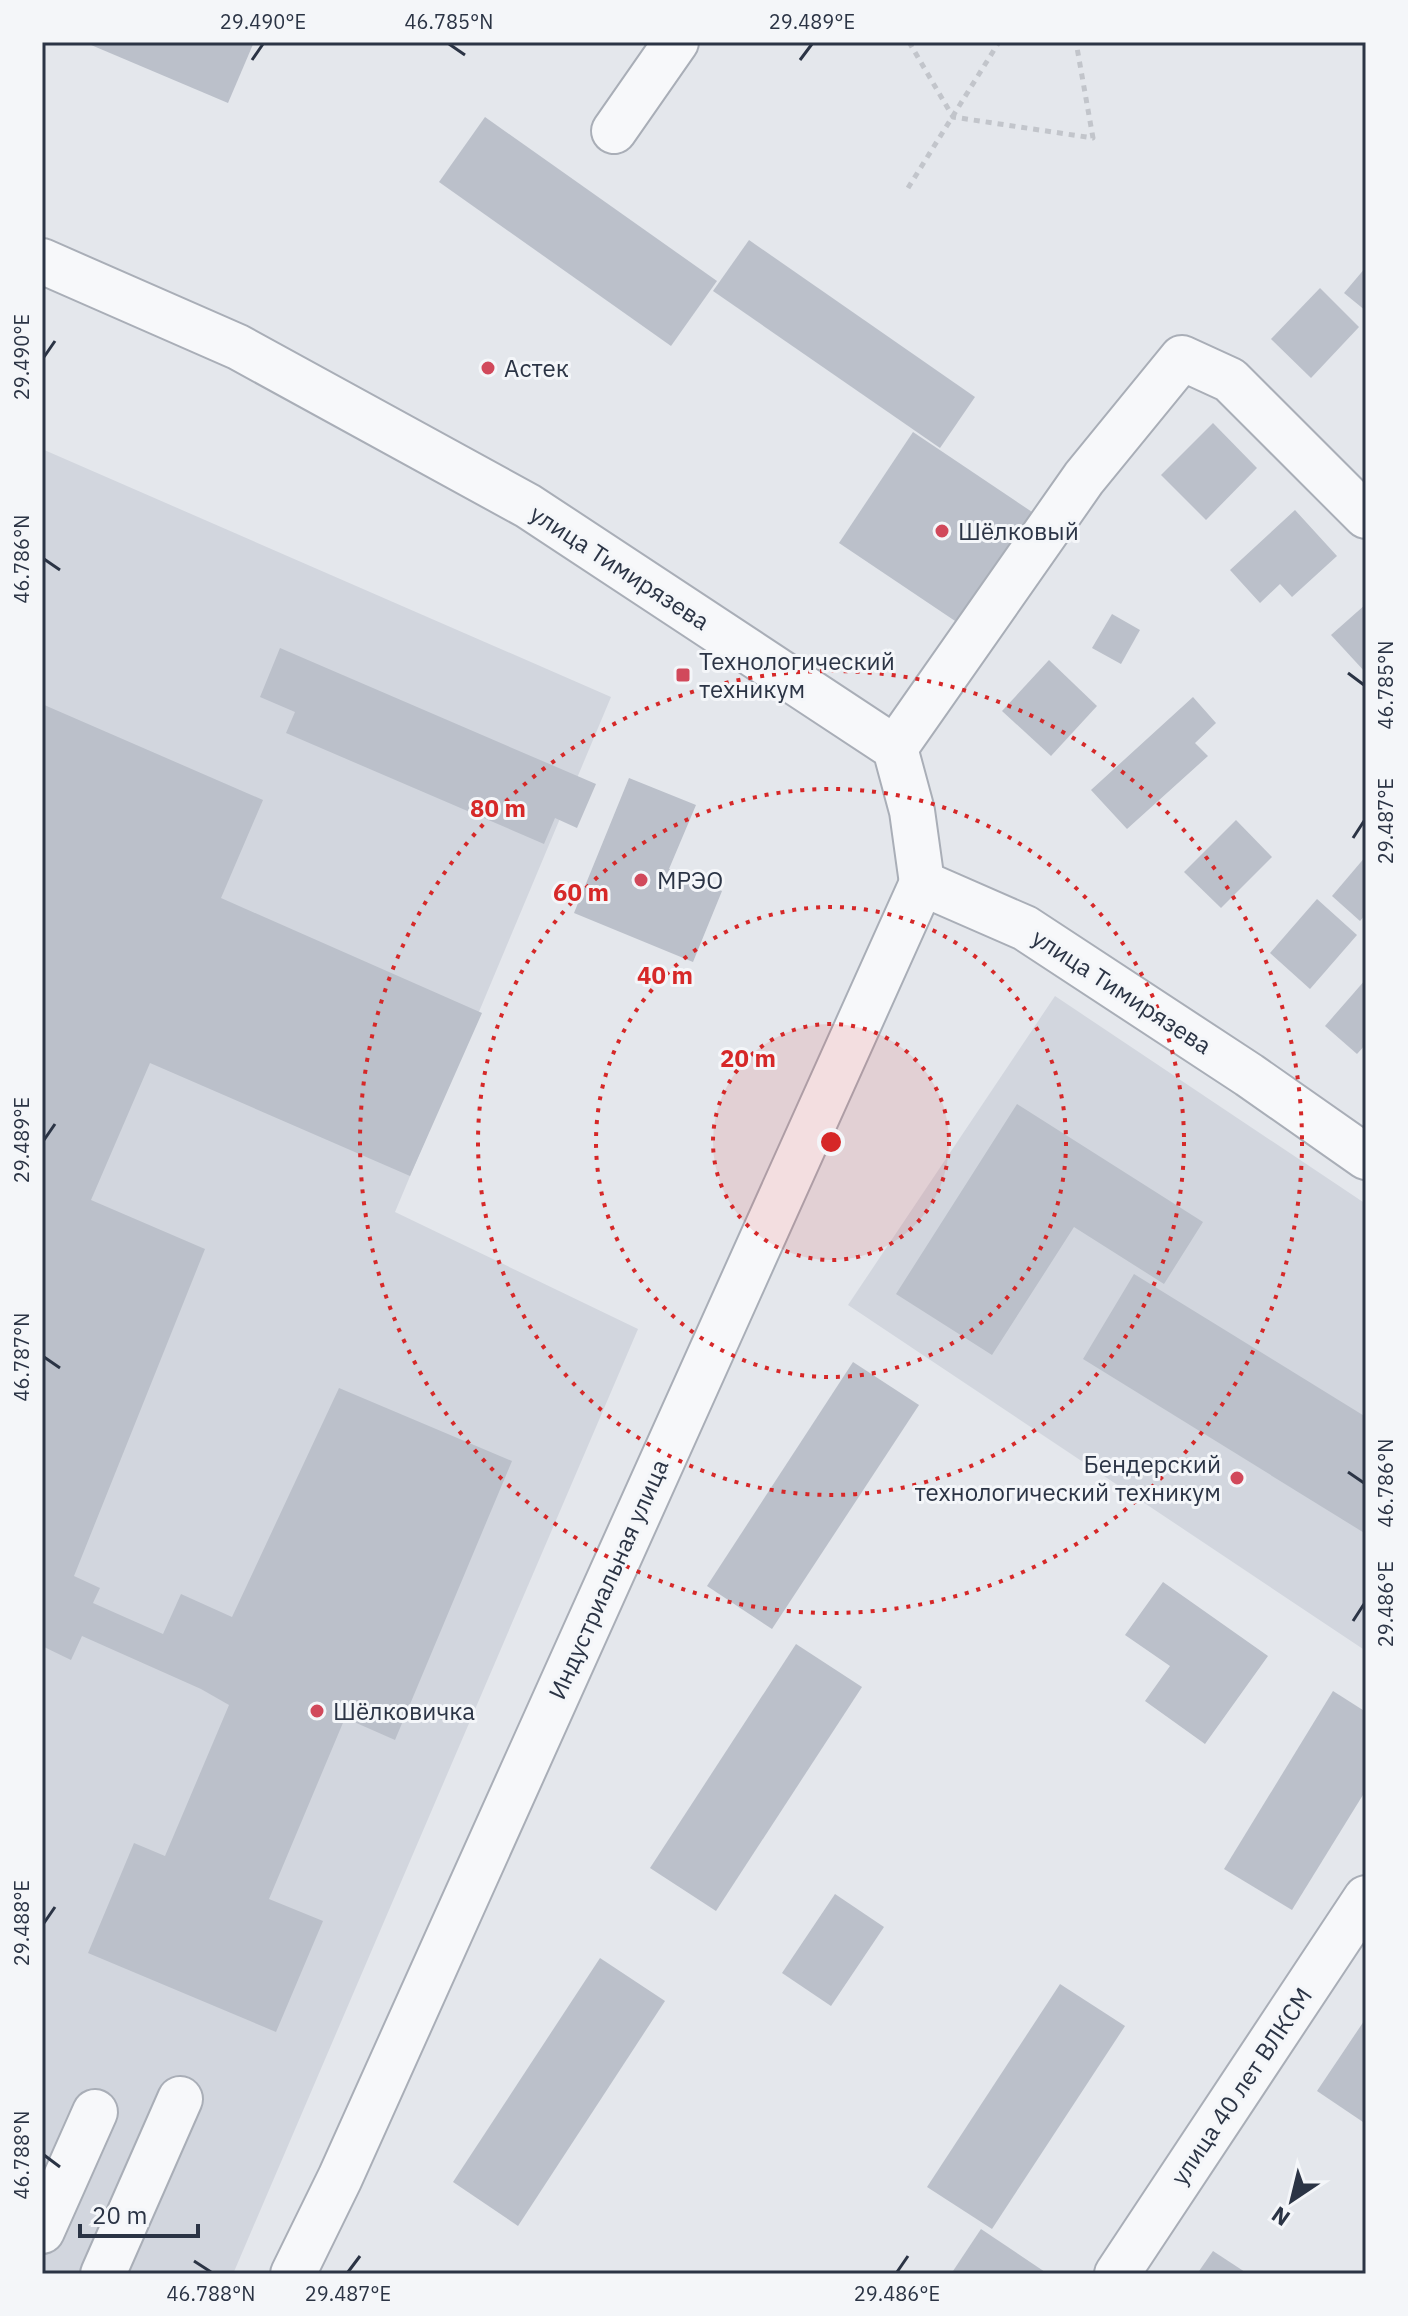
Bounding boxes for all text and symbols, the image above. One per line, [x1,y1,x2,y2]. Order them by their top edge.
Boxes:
text: 29.490°E [220,8,306,35]
text: 46.785°N [405,8,493,35]
text: 29.489°E [769,8,855,35]
text: 29.490°E [8,314,35,400]
place label: Астек [504,352,569,384]
marker: Астек [479,359,497,377]
street label: улица Тимирязева [524,497,716,637]
text: 46.786°N [8,515,35,603]
place label: Шёлковый [958,515,1079,547]
marker: Шёлковый [933,522,951,540]
text: 46.785°N [1372,641,1399,729]
place label: Технологический техникум [699,645,895,705]
marker: Технологический техникум [674,666,692,684]
text: 29.487°E [1372,778,1399,864]
text: 80 m [470,792,526,824]
place label: МРЭО [657,864,723,896]
marker: МРЭО [632,871,650,889]
text: 60 m [553,876,609,908]
street label: улица Тимирязева [1026,921,1218,1061]
text: 40 m [637,959,693,991]
text: 20 m [720,1042,776,1074]
text: 29.489°E [8,1097,35,1183]
centre of rings [817,1128,845,1156]
text: 46.787°N [8,1313,35,1401]
text: 46.786°N [1372,1439,1399,1527]
place label: Бендерский технологический техникум [914,1448,1221,1508]
street label: Индустриальная улица [541,1454,675,1704]
marker: Бендерский технологический техникум [1228,1469,1246,1487]
text: 29.486°E [1372,1561,1399,1647]
place label: Шёлковичка [333,1695,475,1727]
marker: Шёлковичка [308,1702,326,1720]
text: 29.488°E [8,1880,35,1966]
street label: улица 40 лет ВЛКСМ [1163,1981,1319,2191]
text: 46.788°N [8,2111,35,2199]
north arrow [1252,2160,1332,2240]
scale bar [80,2188,198,2238]
text: 20 m [92,2199,147,2231]
text: N [1265,2200,1295,2233]
text: 46.788°N [167,2280,255,2307]
text: 29.487°E [305,2280,391,2307]
text: 29.486°E [854,2280,940,2307]

